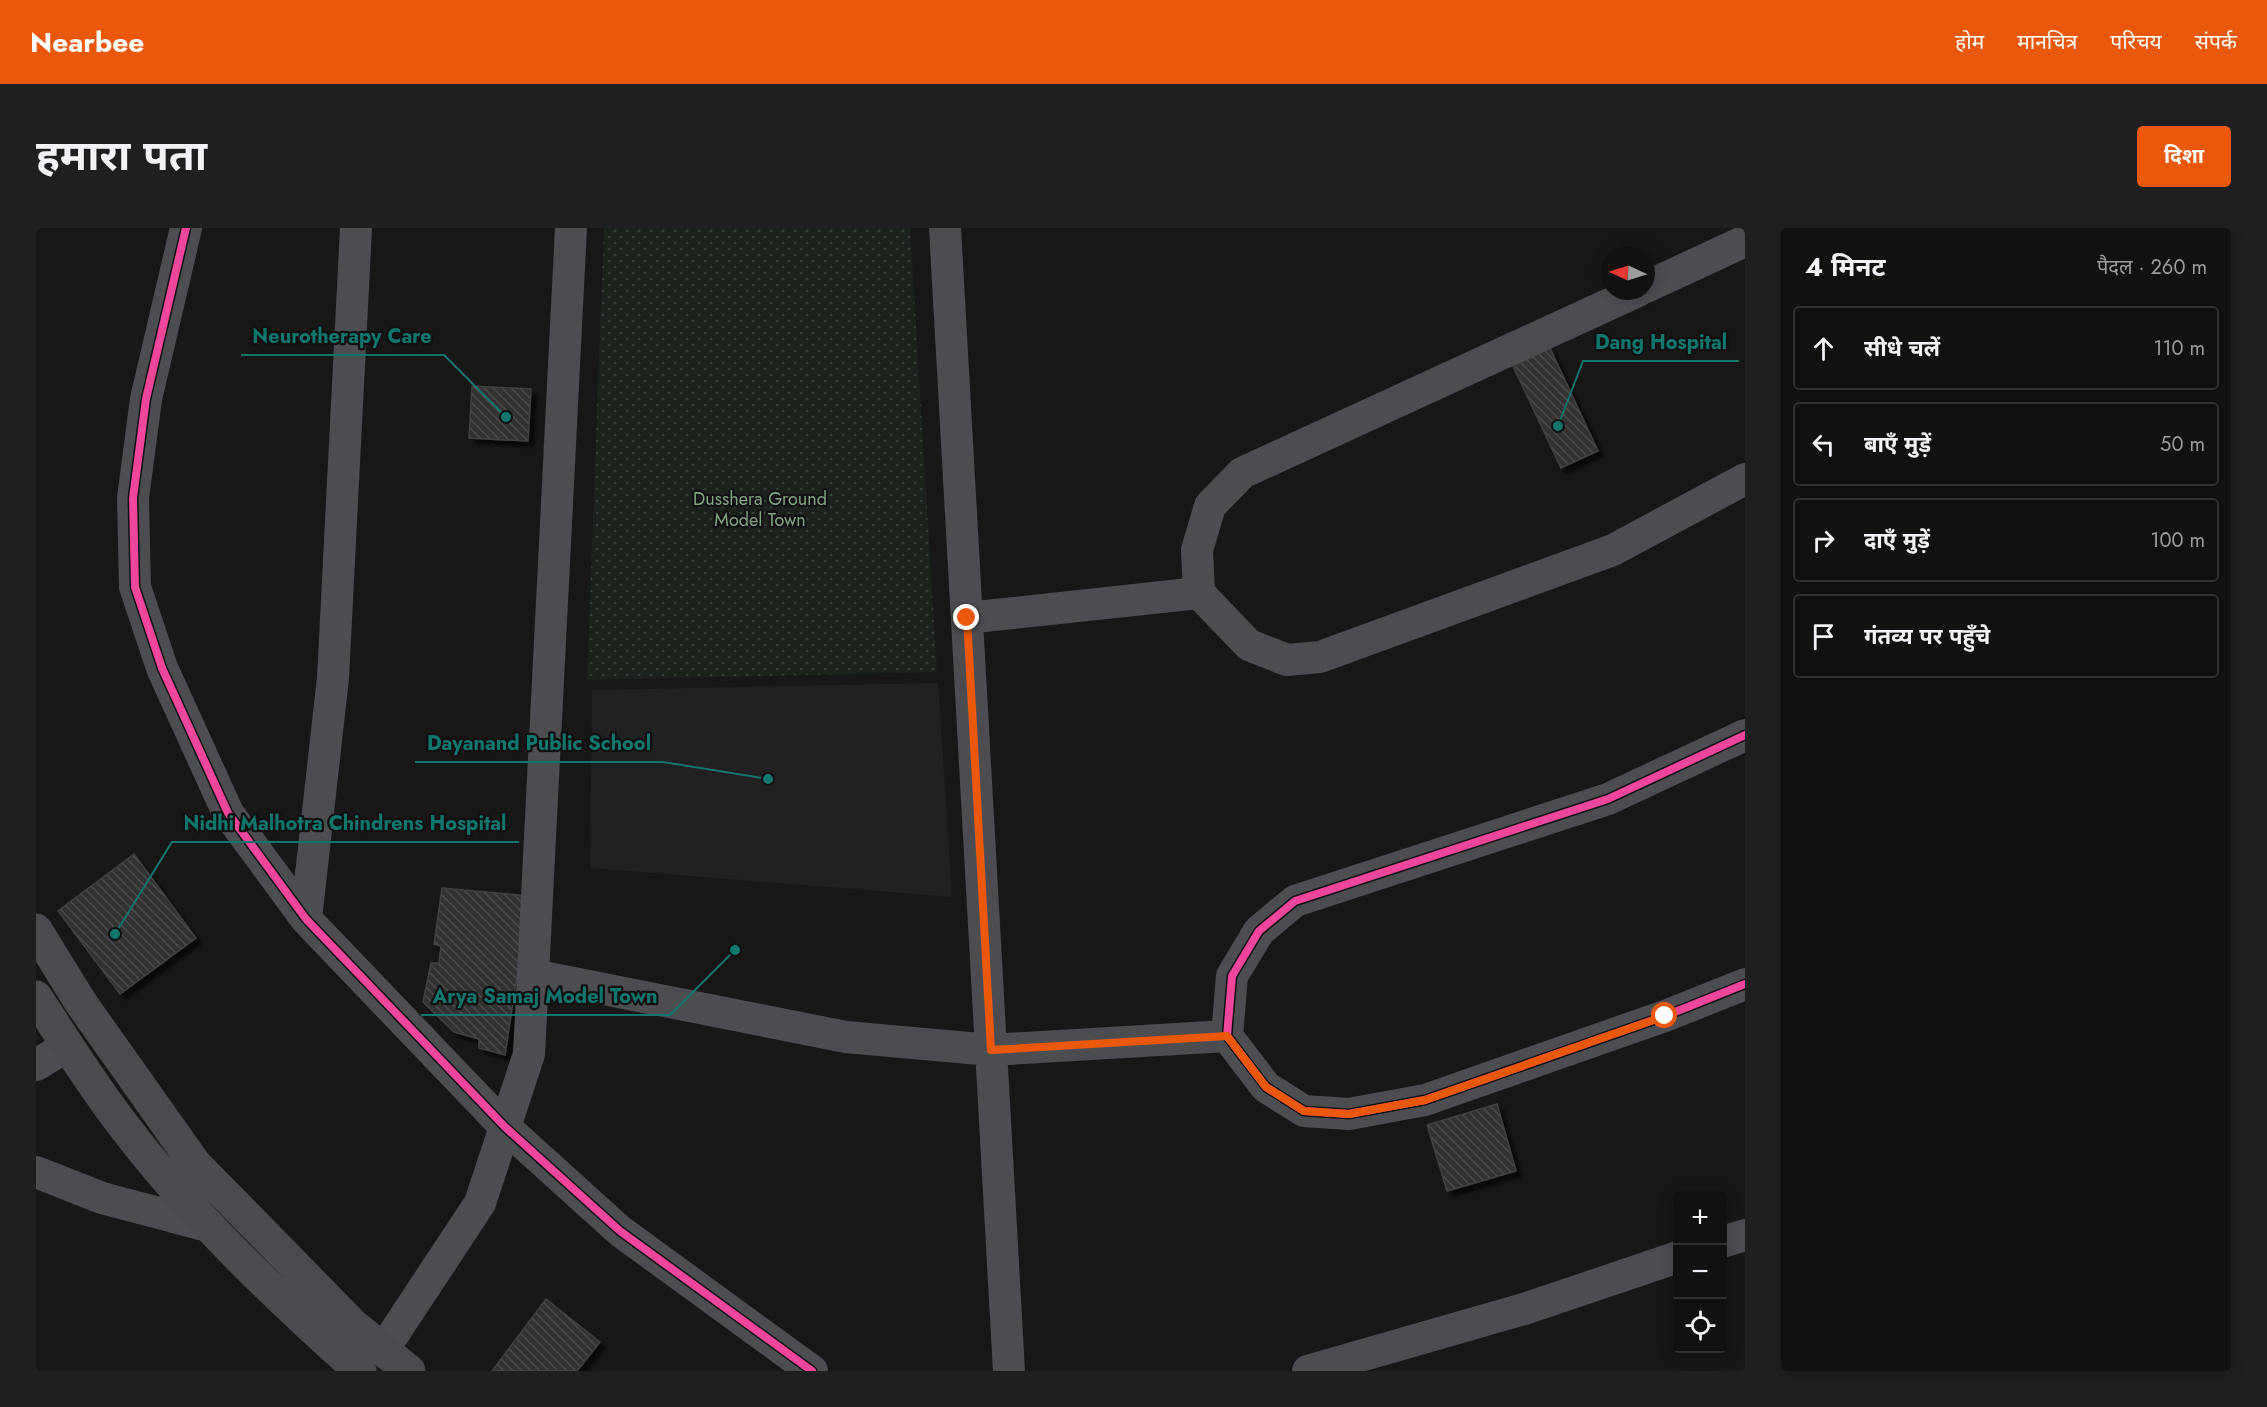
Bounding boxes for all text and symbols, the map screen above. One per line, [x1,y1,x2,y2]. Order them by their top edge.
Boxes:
text: Nearbee [30,22,144,63]
text: होम [1955,27,1984,57]
text: मानचित्र [2017,27,2077,57]
text: परिचय [2110,27,2162,57]
text: संपर्क [2195,27,2237,57]
text: हमारा पता [36,125,207,186]
button: दिशा [2137,126,2231,187]
north arrow [1601,246,1655,300]
text: 4 मिनट [1805,248,1886,286]
text: पैदल · 260 m [2097,253,2207,282]
callout: Neurotherapy Care [241,317,444,355]
text: Neurotherapy Care [252,322,432,351]
callout: Dang Hospital [1583,323,1739,361]
text: Dang Hospital [1595,328,1727,357]
icon: ahead [1807,332,1840,365]
text: सीधे चलें [1864,332,1940,364]
text: 110 m [2153,334,2205,363]
icon: left [1807,428,1840,461]
text: बाएँ मुड़ें [1864,428,1931,460]
text: 50 m [2160,430,2205,459]
park label: Dusshera Ground Model Town [693,486,827,533]
icon: right [1807,524,1840,557]
text: दाएँ मुड़ें [1864,524,1930,556]
text: 100 m [2150,526,2205,555]
route end [953,604,979,630]
icon: arrive [1807,620,1840,653]
text: गंतव्य पर पहुँचे [1864,620,1990,652]
callout: Dayanand Public School [415,724,663,762]
text: Dayanand Public School [427,729,651,758]
callout: Nidhi Malhotra Chindrens Hospital [172,804,519,842]
text: Nidhi Malhotra Chindrens Hospital [184,809,506,838]
callout: Arya Samaj Model Town [421,977,670,1015]
text: Arya Samaj Model Town [432,982,657,1011]
route start [1651,1002,1677,1028]
map controls [1673,1191,1727,1353]
button: + [1673,1191,1727,1245]
button: − [1673,1245,1727,1299]
button: locate [1673,1299,1727,1353]

